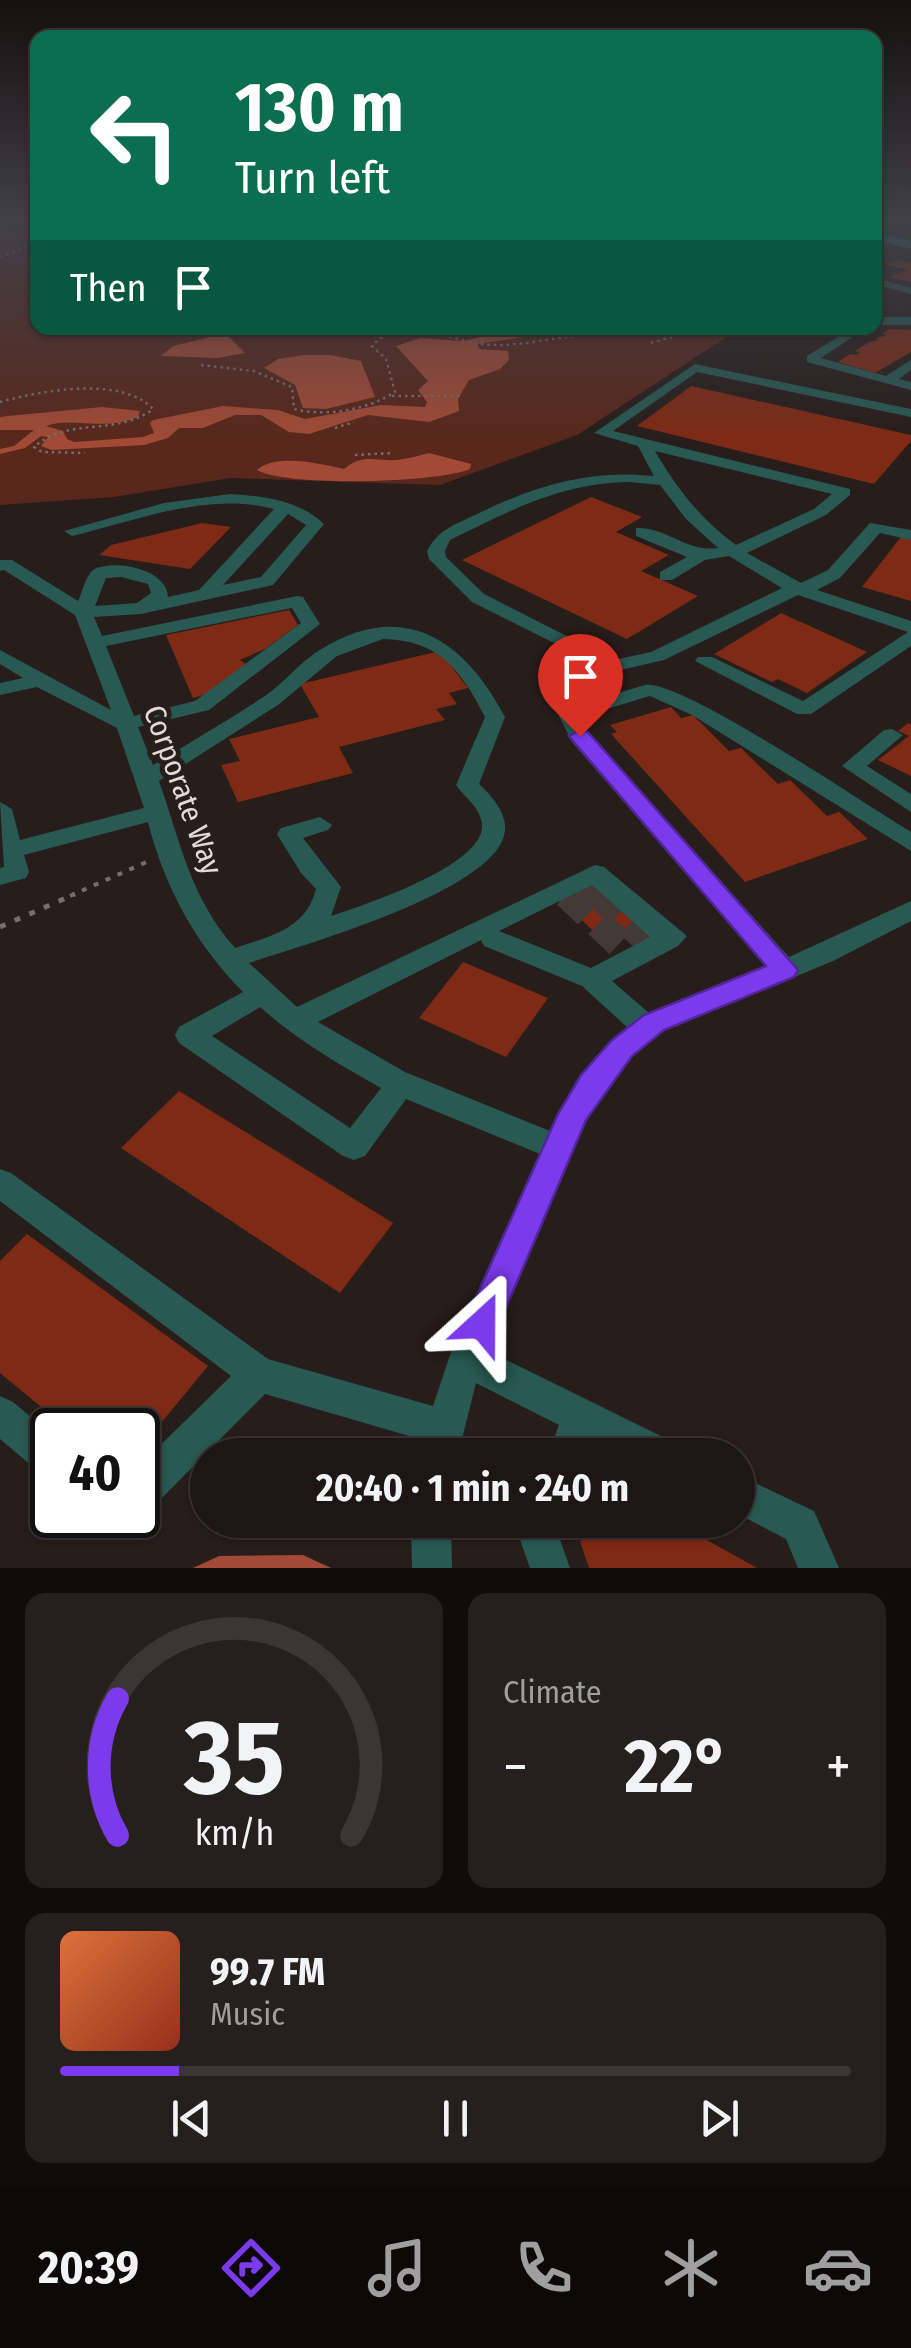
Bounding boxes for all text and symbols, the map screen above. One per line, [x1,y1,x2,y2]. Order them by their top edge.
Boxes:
text: 130 m [235,66,404,150]
icon: left [70,70,200,200]
text: Turn left [235,151,390,205]
icon: arrive [166,260,221,315]
text: Then [70,265,146,311]
pin [538,634,623,737]
icon: arrive [553,649,608,704]
street label: Corporate Way [136,701,230,880]
position arrow [430,1272,534,1376]
speed limit sign: 40 [30,1408,160,1538]
text: 20:40 · 1 min · 240 m [316,1465,629,1511]
text: Climate [503,1673,602,1711]
text: 35 [183,1696,284,1821]
text: 22° [625,1722,729,1812]
text: − [503,1734,528,1800]
text: + [826,1734,851,1800]
text: km/h [194,1812,274,1854]
text: 99.7 FM [210,1949,325,1995]
text: Music [210,1995,285,2033]
icon: previous [164,2091,219,2146]
icon: pause [428,2091,483,2146]
icon: next [692,2091,747,2146]
icon: directions [216,2233,286,2303]
icon: music [362,2233,432,2303]
icon: phone [509,2233,579,2303]
icon: climate [656,2233,726,2303]
icon: car [803,2233,873,2303]
text: 20:39 [38,2241,139,2295]

